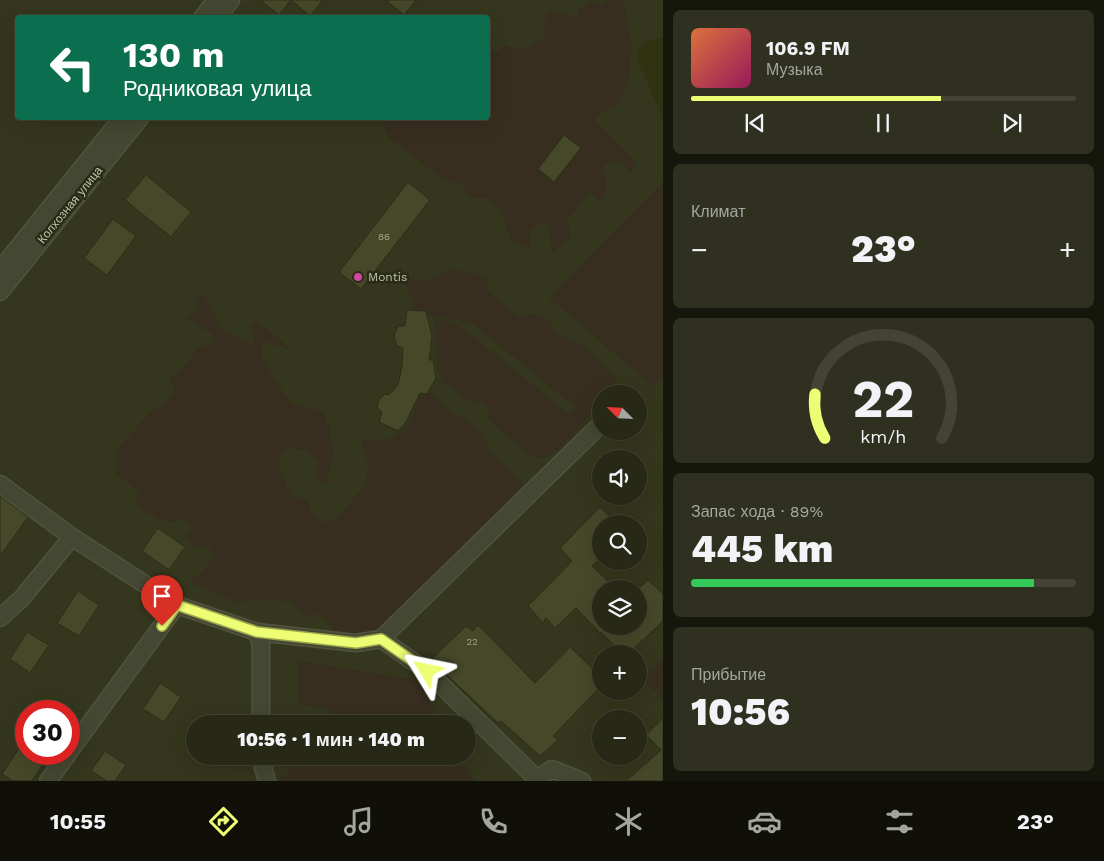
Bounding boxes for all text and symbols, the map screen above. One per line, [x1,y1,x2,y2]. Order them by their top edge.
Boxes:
text: 130 m [123,34,224,76]
icon: left [40,35,105,100]
text: 106.9 FM [766,37,850,60]
text: Музыка [766,60,823,79]
text: Родниковая улица [123,76,311,101]
icon: previous [741,109,769,137]
icon: pause [869,109,897,137]
icon: next [998,109,1026,137]
street label: Колхозная улица [35,163,106,246]
text: Климат [691,202,745,221]
text: 23° [851,227,916,271]
house number: 86 [378,231,390,242]
text: − [691,233,708,266]
text: + [1059,233,1076,266]
place label: Montis [368,270,407,284]
marker: Montis [352,271,364,283]
text: 22 [853,369,914,430]
north arrow [592,385,648,440]
map controls [592,385,647,765]
text: km/h [860,426,907,447]
button: sound [592,450,647,505]
text: Запас хода · 89% [691,502,823,521]
button: search [592,515,647,570]
text: 445 km [691,527,833,571]
pin [141,575,183,626]
button: layers [592,580,647,635]
icon: arrive [148,582,176,610]
house number: 22 [466,636,478,647]
position arrow [400,644,452,696]
button: + [592,645,647,700]
text: Прибытие [691,665,766,684]
text: 10:56 [691,690,790,734]
speed limit sign: 30 [15,700,80,765]
button: − [592,710,647,765]
text: 10:56 · 1 мин · 140 m [237,728,425,751]
icon: directions [206,804,241,839]
icon: music [341,804,376,839]
icon: phone [476,804,511,839]
icon: climate [611,804,646,839]
icon: car [747,804,782,839]
icon: filters [882,804,917,839]
text: 10:55 [50,809,106,834]
text: 23° [1017,809,1054,834]

